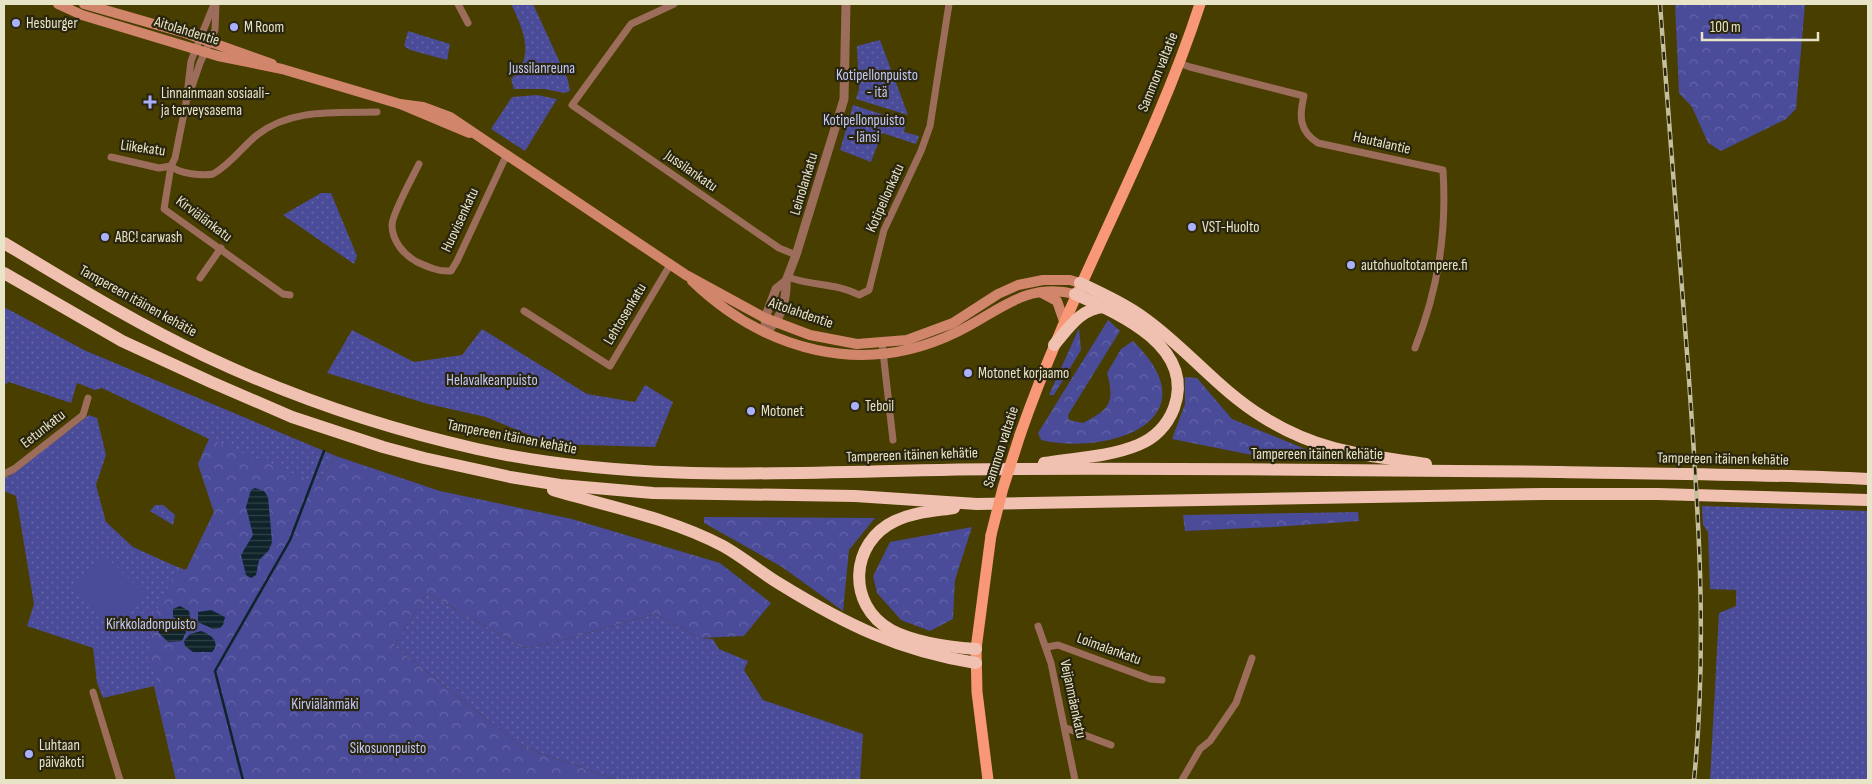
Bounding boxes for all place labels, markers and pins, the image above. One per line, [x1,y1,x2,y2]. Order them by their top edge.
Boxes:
place label: Hesburger [26,14,78,33]
marker: Hesburger [10,17,22,29]
place label: M Room [244,18,284,37]
marker: M Room [228,21,240,33]
place label: Linnainmaan sosiaali- ja terveysasema [160,84,270,120]
marker: Linnainmaan sosiaali- ja terveysasema [143,95,157,109]
place label: VST-Huolto [1202,218,1260,237]
marker: VST-Huolto [1186,221,1198,233]
place label: ABC! carwash [114,228,183,247]
marker: ABC! carwash [99,231,111,243]
place label: autohuoltotampere.fi [1361,256,1467,275]
marker: autohuoltotampere.fi [1345,259,1357,271]
place label: Motonet korjaamo [978,364,1069,383]
marker: Motonet korjaamo [962,367,974,379]
place label: Teboil [865,397,894,416]
marker: Teboil [849,400,861,412]
place label: Motonet [761,402,804,421]
marker: Motonet [745,405,757,417]
place label: Luhtaan päiväkoti [39,736,84,772]
marker: Luhtaan päiväkoti [23,748,35,760]

